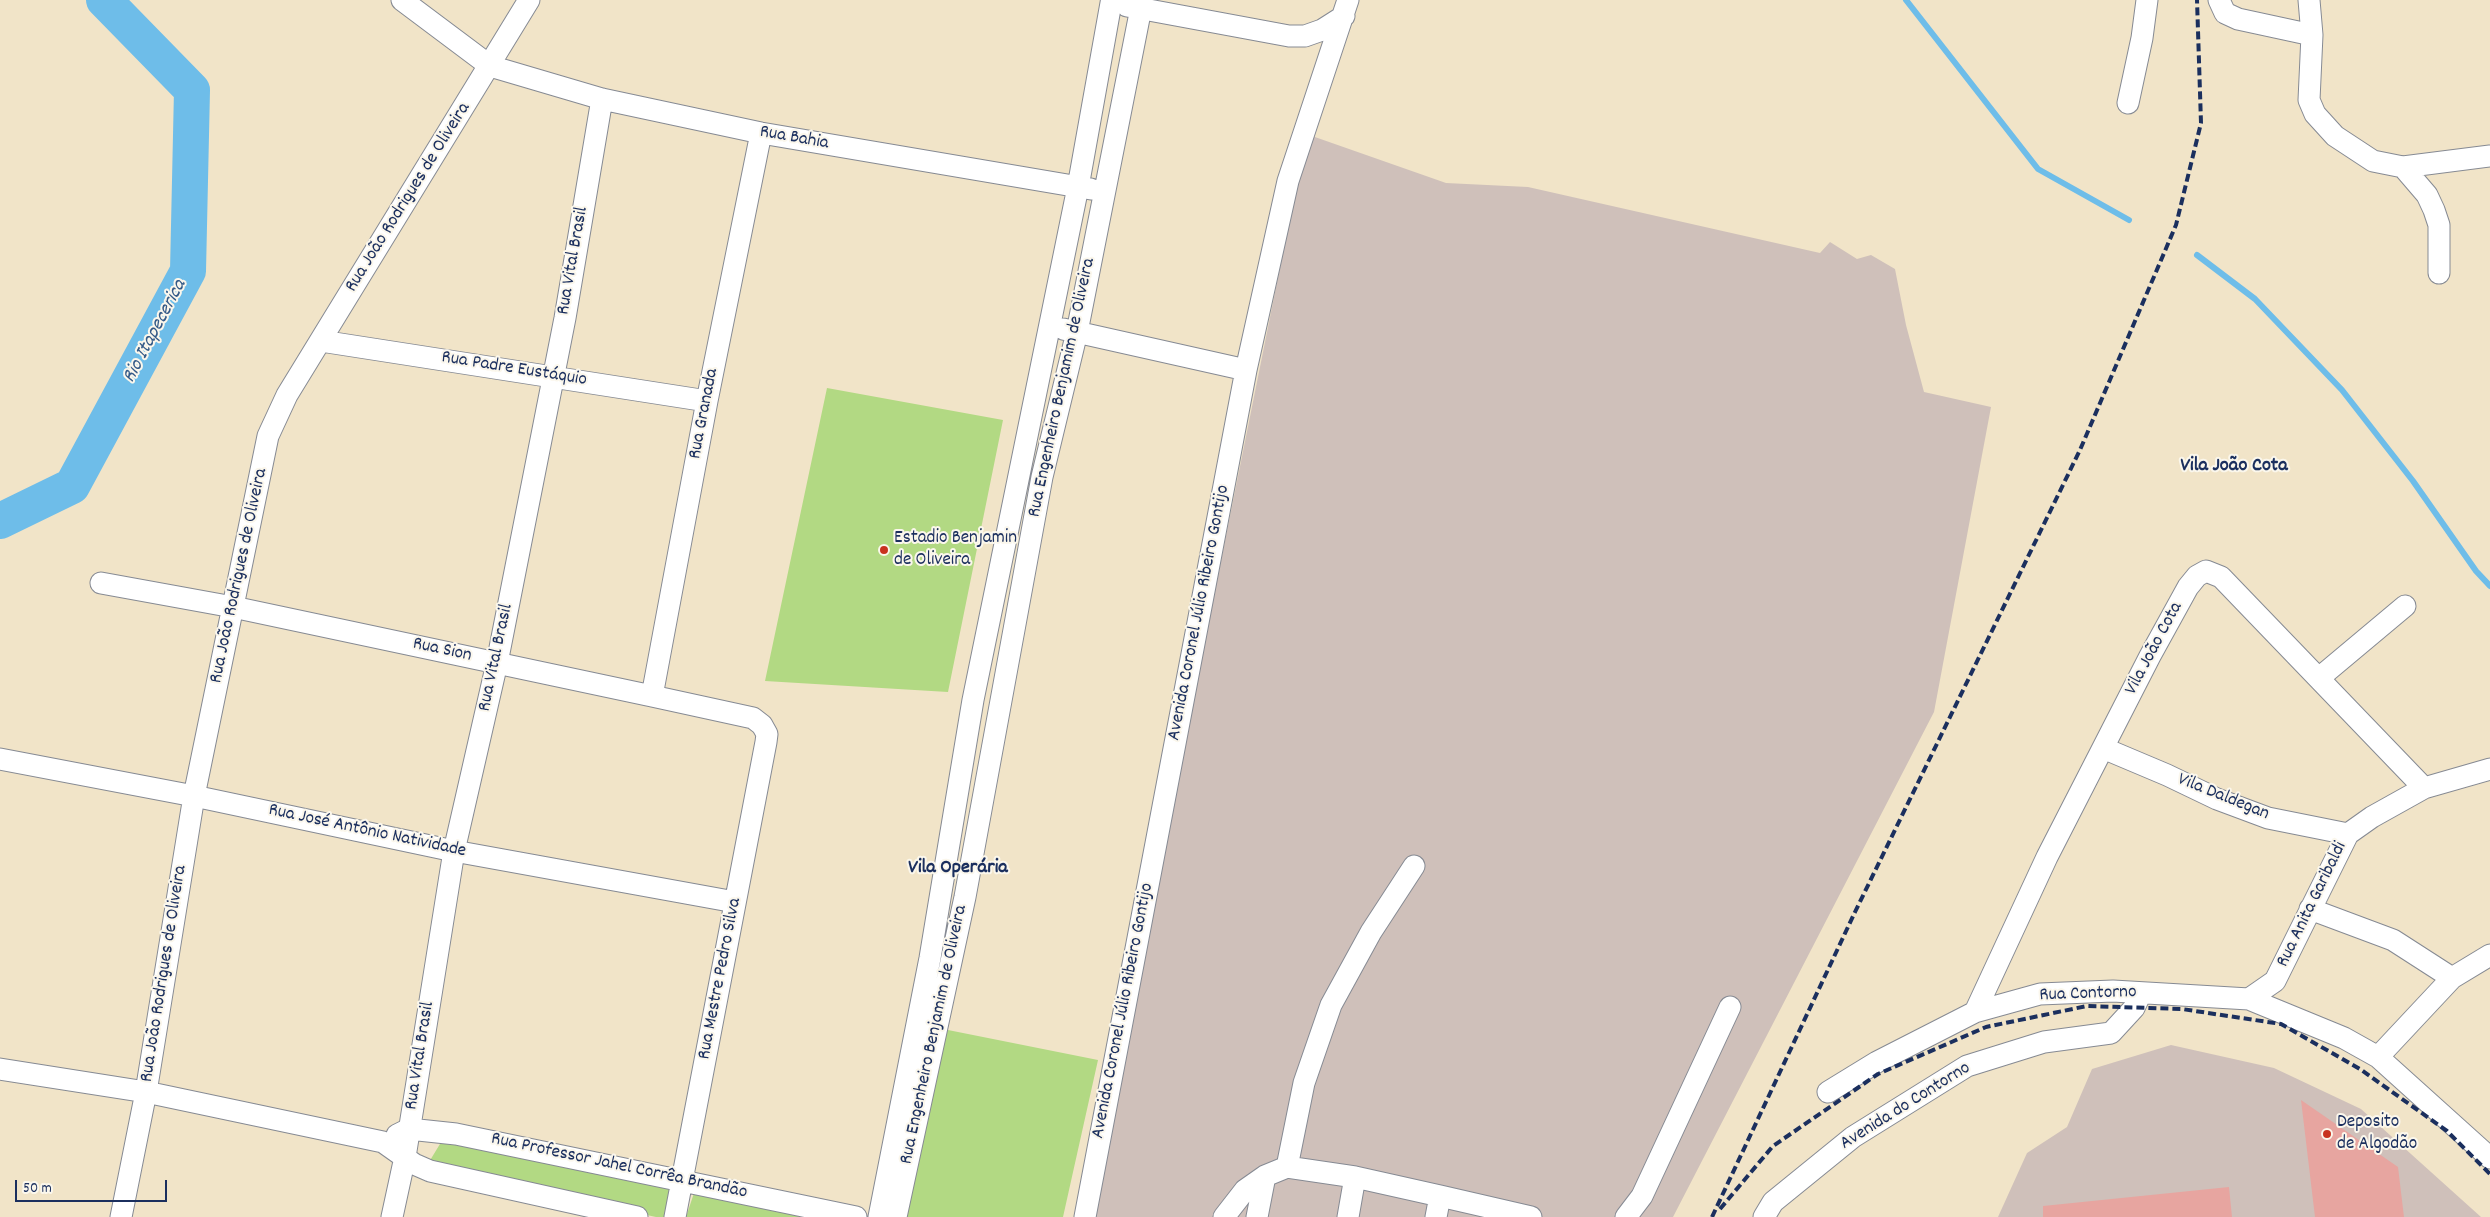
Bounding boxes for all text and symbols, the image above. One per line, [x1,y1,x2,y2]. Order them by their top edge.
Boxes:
street label: Rua João Rodrigues de Oliveira [341,99,477,297]
street label: Rua Bahia [758,122,830,156]
street label: Rua Vital Brasil [553,205,595,317]
street label: Rua Engenheiro Benjamim de Oliveira [1024,256,1102,520]
water label: Rio Itapecerica [119,276,193,388]
street label: Rua Padre Eustáquio [440,347,588,393]
street label: Rua Granada [685,367,725,461]
district label: Vila João Cota [2180,455,2288,479]
street label: Rua João Rodrigues de Oliveira [206,467,274,685]
street label: Avenida Coronel Júlio Ribeiro Gontijo [1164,483,1236,743]
place label: Estadio Benjamin de Oliveira [894,528,1017,572]
marker: Estadio Benjamin de Oliveira [878,544,890,556]
street label: Vila João Cota [2121,599,2189,699]
street label: Rua Vital Brasil [475,602,519,714]
street label: Rua Sion [410,634,474,668]
street label: Vila Daldegan [2174,769,2272,827]
street label: Rua José Antônio Natividade [266,800,468,864]
street label: Rua Anita Garibaldi [2273,839,2353,971]
district label: Vila Operária [908,857,1008,881]
street label: Rua João Rodrigues de Oliveira [137,864,193,1084]
street label: Avenida Coronel Júlio Ribeiro Gontijo [1088,881,1160,1141]
street label: Rua Mestre Pedro Silva [694,896,748,1062]
street label: Rua Engenheiro Benjamim de Oliveira [896,903,974,1167]
street label: Rua Contorno [2039,982,2137,1008]
street label: Rua Vital Brasil [401,1000,441,1112]
street label: Avenida do Contorno [1837,1058,1975,1156]
place label: Deposito de Algodão [2337,1112,2417,1156]
marker: Deposito de Algodão [2321,1128,2333,1140]
street label: Rua Professor Jahel Corrêa Brandão [489,1129,749,1205]
scale bar [18,1170,170,1202]
text: 50 m [23,1178,52,1200]

